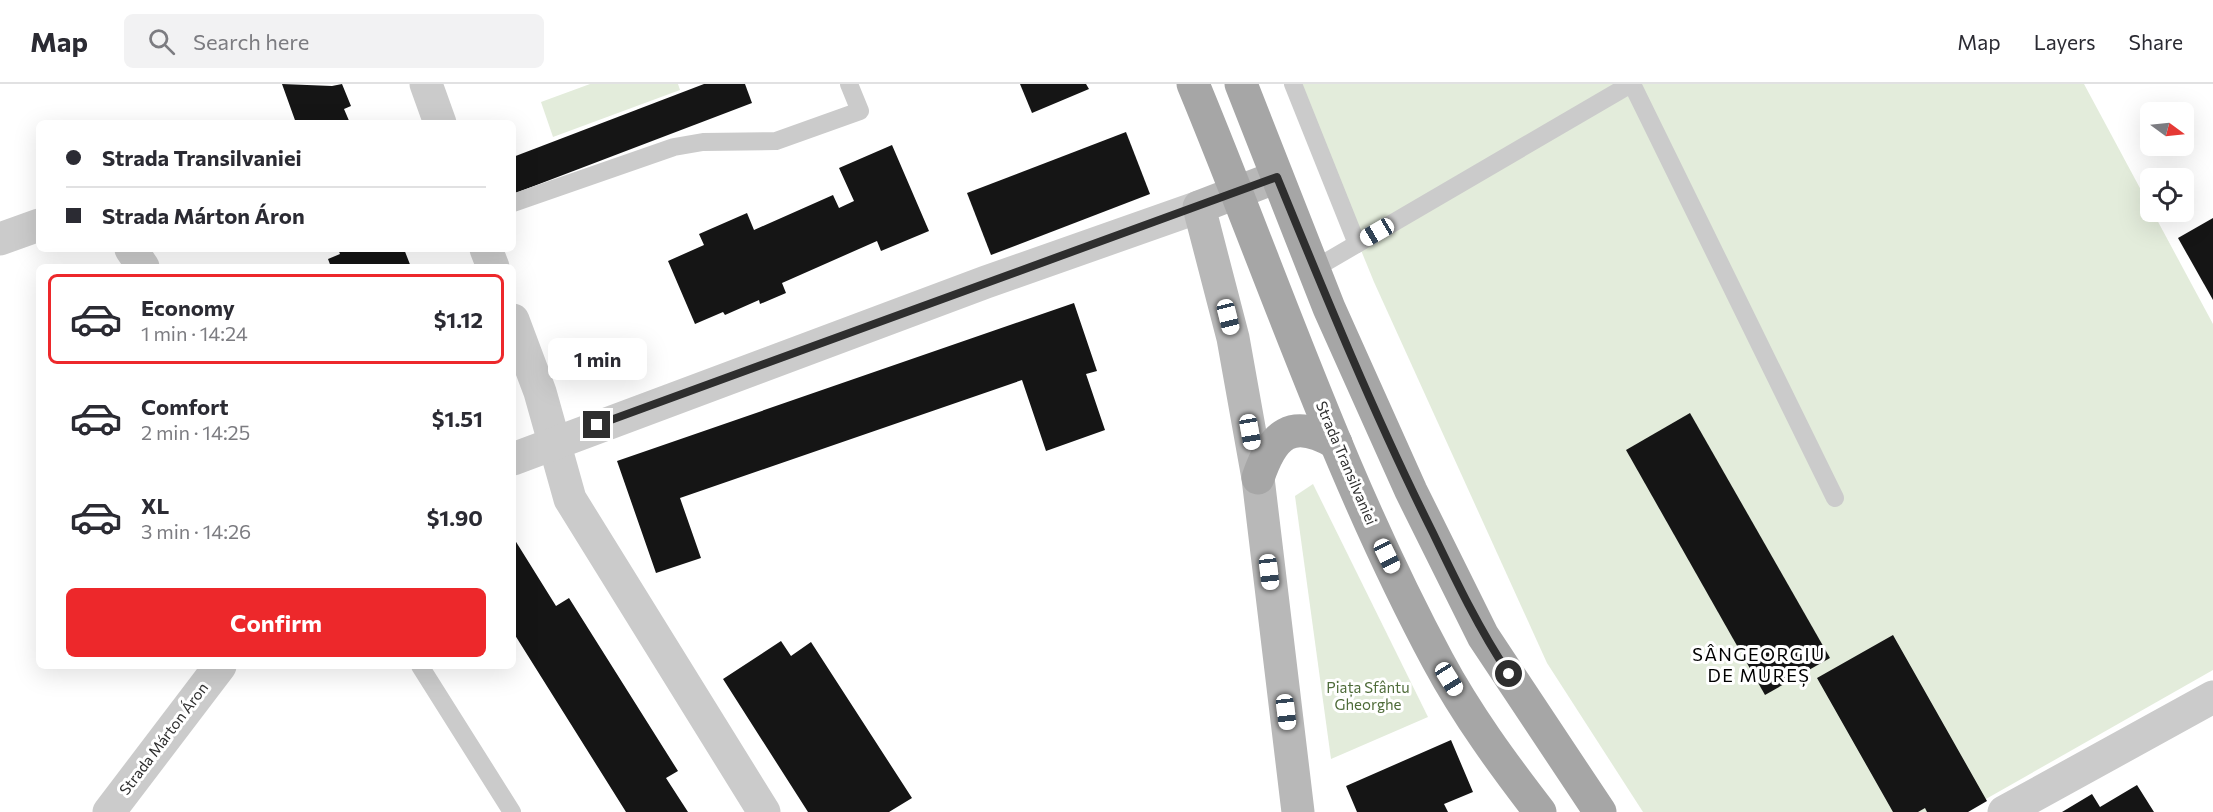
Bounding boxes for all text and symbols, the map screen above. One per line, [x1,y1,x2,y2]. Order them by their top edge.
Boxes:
search box [124,14,544,68]
text: Map [30,24,88,58]
icon: search [145,25,178,58]
text: Search here [193,28,309,55]
text: Map [1957,29,2001,54]
text: Layers [2034,29,2096,54]
text: Share [2129,29,2183,54]
north arrow [2140,102,2194,156]
map controls [2140,102,2194,222]
text: Strada Transilvaniei [102,144,302,171]
button: locate [2140,168,2194,222]
text: Strada Márton Áron [102,202,305,229]
car [1357,215,1397,249]
icon: car [69,292,123,346]
text: Economy [141,294,235,321]
car [1215,297,1241,337]
text: $1.12 [434,306,483,333]
text: 1 min · 14:24 [141,321,248,345]
callout: 1 min [548,338,646,380]
text: 1 min [574,347,621,371]
icon: car [69,391,123,445]
text: Comfort [141,393,229,420]
street label: Strada Transilvaniei [1313,398,1381,527]
text: $1.51 [432,405,483,432]
route end [583,411,610,438]
car [1238,413,1262,451]
text: 2 min · 14:25 [141,420,250,444]
icon: car [69,490,123,544]
text: XL [141,492,169,519]
text: $1.90 [427,504,483,531]
text: 3 min · 14:26 [141,519,251,543]
car [1371,536,1403,576]
car [1258,553,1280,591]
button: Confirm [66,588,486,657]
district label: SÂNGEORGIU DE MUREȘ [1692,643,1826,687]
car [1432,659,1466,699]
route start [1495,660,1522,687]
street label: Strada Márton Áron [114,678,211,798]
park label: Piața Sfântu Gheorghe [1326,678,1410,713]
car [1275,693,1297,731]

